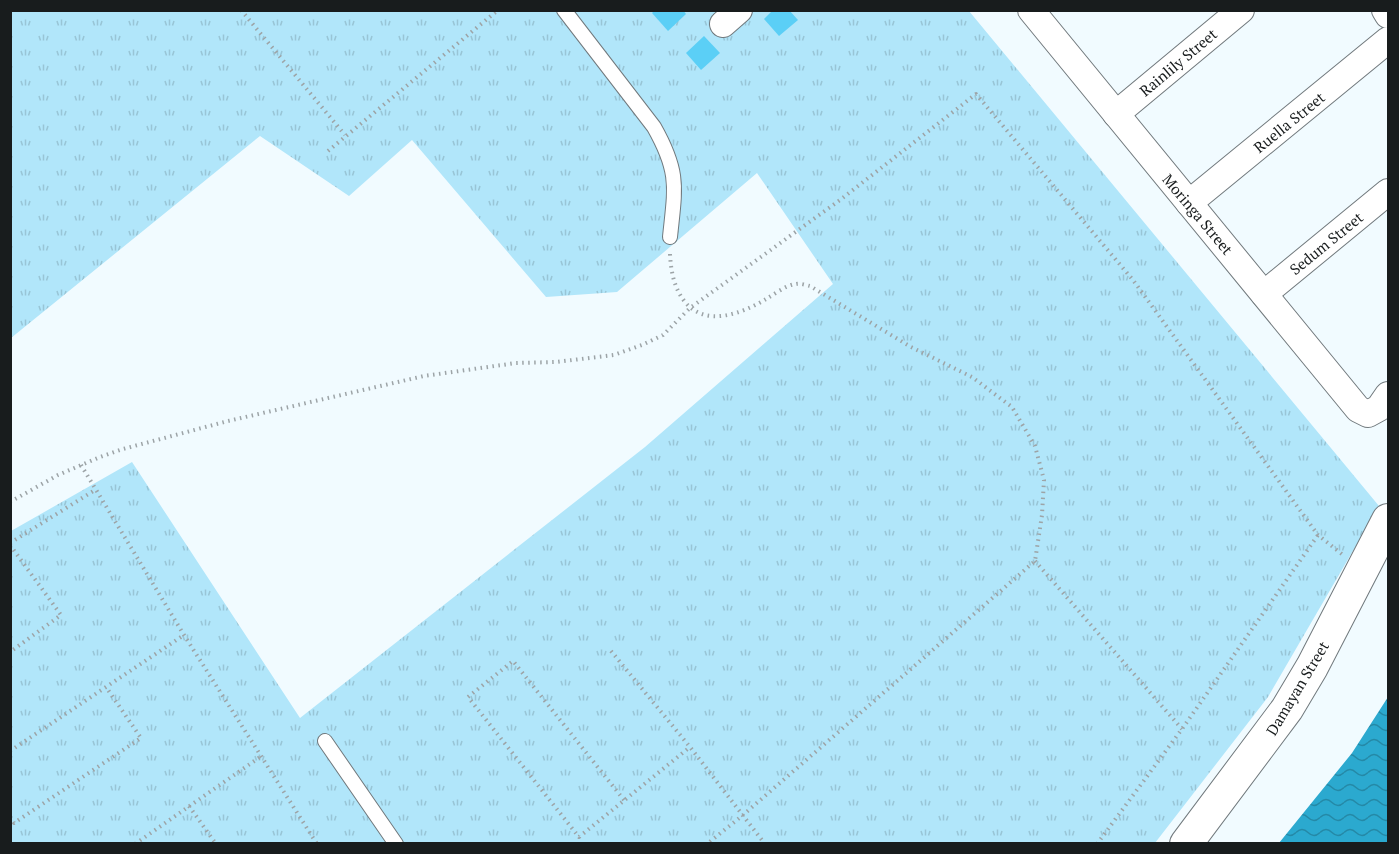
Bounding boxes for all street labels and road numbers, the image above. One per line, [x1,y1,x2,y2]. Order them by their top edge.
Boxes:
street label: Rainlily Street [1135,23,1221,100]
street label: Ruella Street [1249,87,1329,157]
street label: Moringa Street [1158,169,1238,259]
street label: Sedum Street [1285,207,1367,279]
street label: Damayan Street [1261,637,1333,739]

